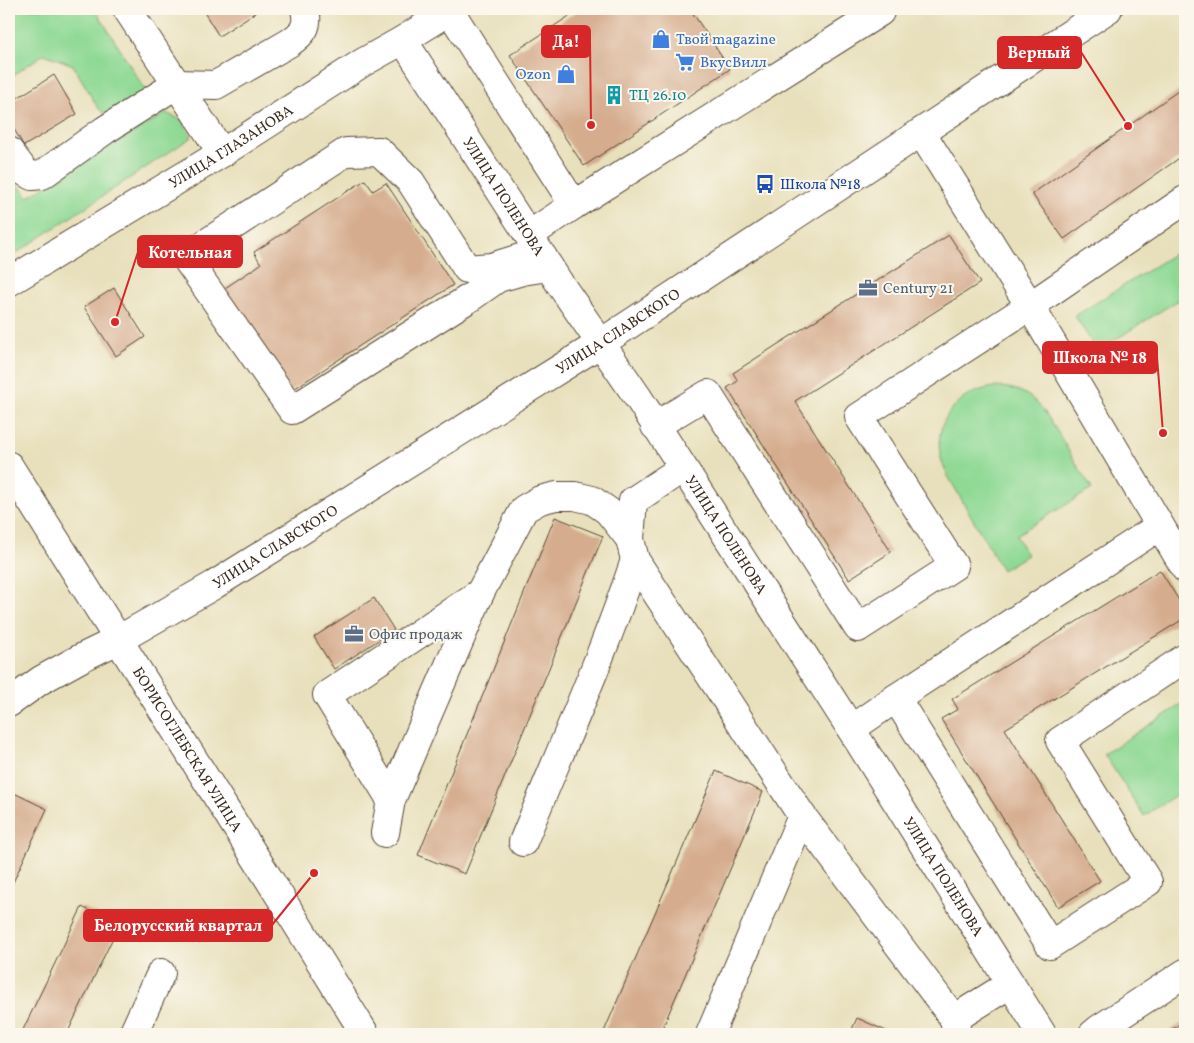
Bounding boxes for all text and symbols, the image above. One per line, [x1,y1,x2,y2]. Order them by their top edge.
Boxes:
callout: Да! [542,26,590,57]
shop icon: Твой magazine [650,28,672,50]
place label: Твой magazine [676,30,776,51]
text: Да! [552,32,580,54]
callout: Верный [998,37,1081,68]
text: Верный [1008,43,1070,65]
supermarket icon: ВкусВилл [674,51,696,73]
place label: ВкусВилл [700,53,767,74]
shop icon: Ozon [555,63,577,85]
place label: Ozon [516,65,551,86]
building icon: ТЦ 26.10 [603,84,625,106]
place label: ТЦ 26.10 [629,86,686,107]
street label: УЛИЦА ГЛАЗАНОВА [165,101,298,195]
street label: УЛИЦА ПОЛЕНОВА [456,134,549,261]
bus stop icon: Школа №18 [754,173,776,195]
place label: Школа №18 [780,175,861,196]
callout: Котельная [138,236,242,267]
text: Котельная [148,243,232,265]
office icon: Century 21 [857,277,879,299]
place label: Century 21 [883,279,953,300]
street label: УЛИЦА СЛАВСКОГО [553,284,685,380]
callout: Школа № 18 [1043,342,1157,373]
text: Школа № 18 [1053,348,1147,370]
street label: УЛИЦА ПОЛЕНОВА [679,472,771,599]
street label: УЛИЦА СЛАВСКОГО [209,501,343,595]
office icon: Офис продаж [343,623,365,645]
place label: Офис продаж [369,625,462,646]
street label: БОРИСОГЛЕБСКАЯ УЛИЦА [126,664,246,837]
street label: УЛИЦА ПОЛЕНОВА [897,814,988,942]
callout: Белорусский квартал [84,910,272,941]
text: Белорусский квартал [94,916,262,938]

